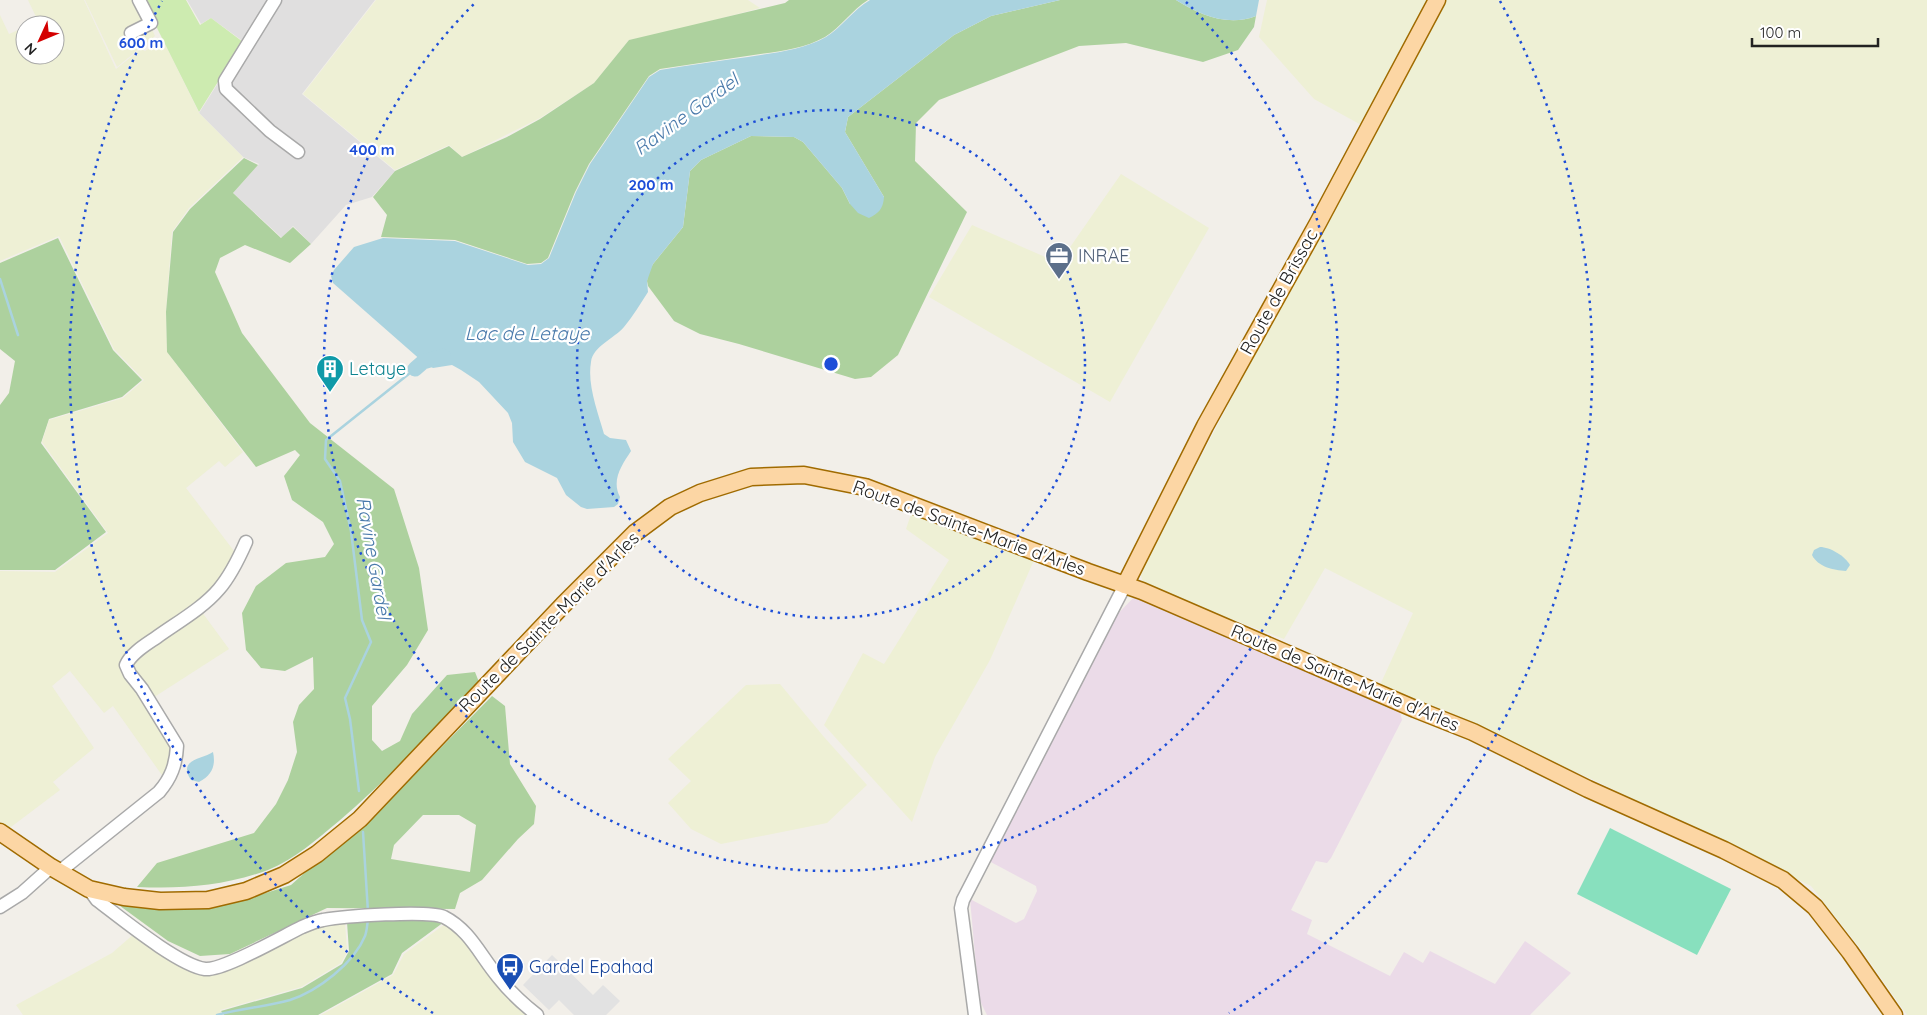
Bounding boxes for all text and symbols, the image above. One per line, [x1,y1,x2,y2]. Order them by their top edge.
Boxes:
north arrow [15,15,65,65]
scale bar [1752,15,1878,47]
text: 100 m [1760,23,1801,42]
text: 600 m [119,33,163,52]
text: N [21,39,41,59]
water label: Ravine Gardel [629,66,745,160]
text: 400 m [349,140,395,159]
text: 200 m [629,175,674,194]
street label: Route de Brissac [1235,225,1323,359]
office icon: INRAE [1044,241,1074,280]
place label: INRAE [1078,244,1130,267]
water label: Lac de Letaye [465,321,590,345]
building icon: Letaye [315,354,345,393]
centre of rings [822,355,840,373]
place label: Letaye [349,357,406,380]
street label: Route de Sainte-Marie d'Arles [850,475,1089,580]
water label: Ravine Gardel [351,495,397,624]
street label: Route de Sainte-Marie d'Arles [454,527,644,717]
street label: Route de Sainte-Marie d'Arles [1228,619,1463,736]
bus stop icon: Gardel Epahad [495,952,525,991]
place label: Gardel Epahad [529,955,653,978]

